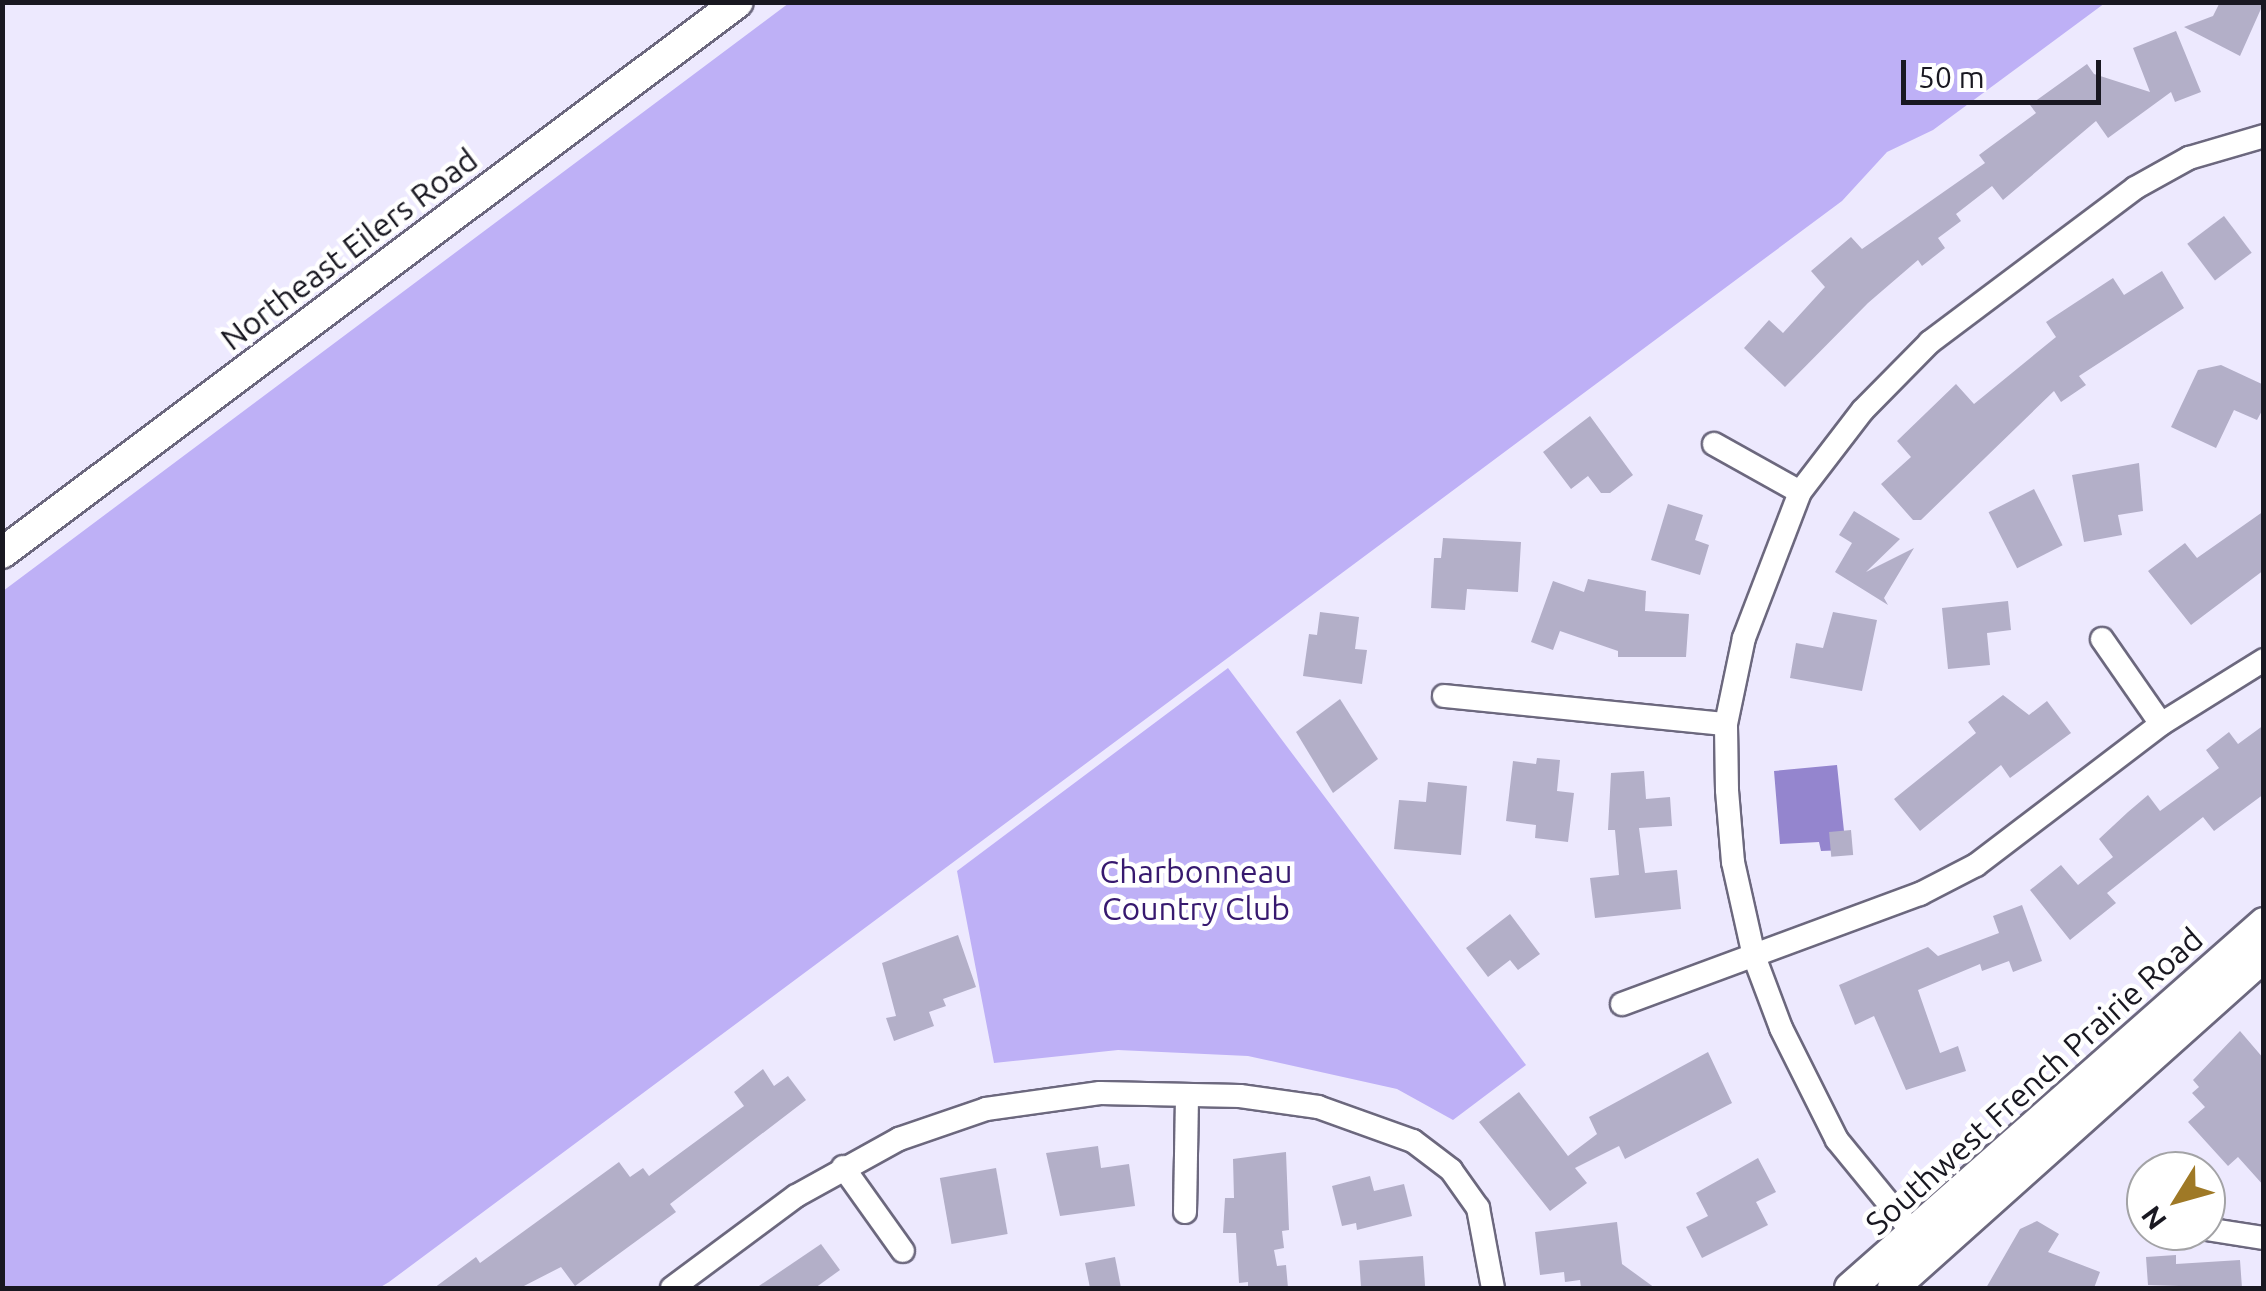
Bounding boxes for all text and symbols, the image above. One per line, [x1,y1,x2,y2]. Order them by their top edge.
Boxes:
scale bar [1906,40,2106,102]
text: 50 m [1918,60,1985,94]
street label: Northeast Eilers Road [213,140,485,358]
park label: Charbonneau Country Club [1100,853,1292,928]
street label: Southwest French Prairie Road [1858,920,2210,1242]
north arrow [2126,1151,2226,1251]
text: N [2135,1200,2172,1236]

